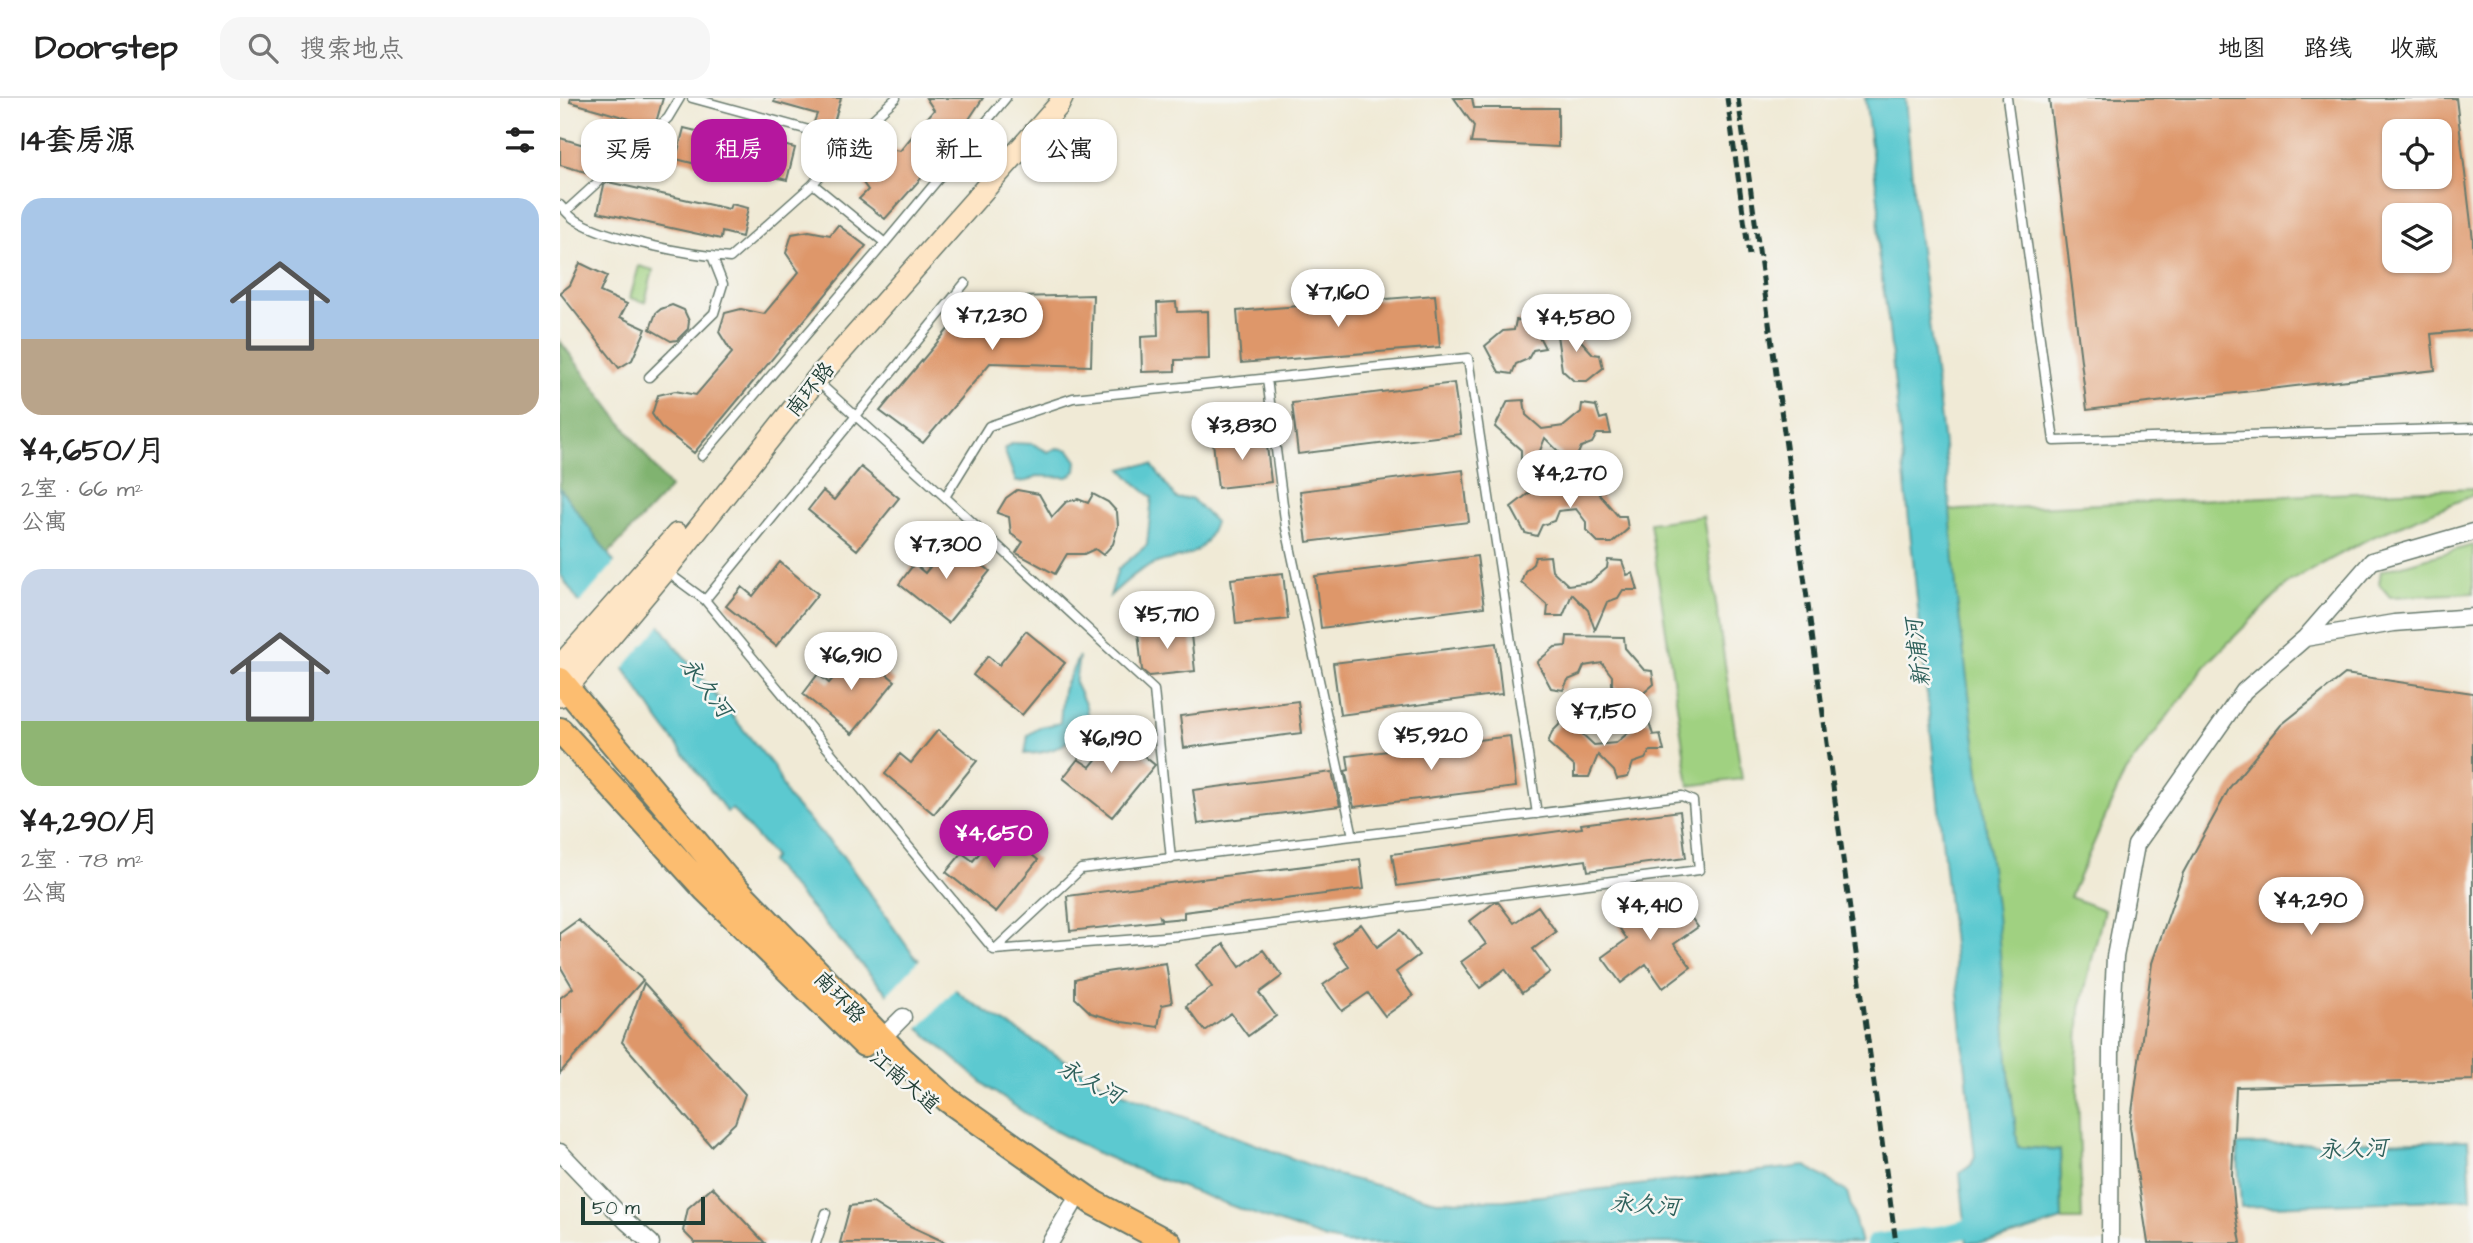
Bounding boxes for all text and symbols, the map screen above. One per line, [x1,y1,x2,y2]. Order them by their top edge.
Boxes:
search box [220,17,710,80]
text: Doorstep [35,25,178,71]
icon: search [244,29,282,67]
text: 搜索地点 [300,31,404,67]
text: 地图 [2218,32,2266,66]
text: 路线 [2304,32,2352,66]
text: 收藏 [2390,32,2438,66]
chip: 买房 [581,119,677,182]
chip: 租房 [691,119,787,182]
chip: 筛选 [801,119,897,182]
chip: 新上 [911,119,1007,182]
chip: 公寓 [1021,119,1117,182]
map controls [2382,119,2452,273]
button: locate [2382,119,2452,189]
text: 14套房源 [21,120,135,162]
icon: filters [501,121,539,159]
button: layers [2382,203,2452,273]
icon: home [217,243,343,369]
pin: ¥7,160 [1281,270,1395,329]
text: ¥7,160 [1307,276,1369,308]
pin: ¥7,230 [935,292,1049,352]
pin: ¥4,580 [1519,294,1633,354]
text: ¥7,230 [957,299,1027,331]
text: ¥4,580 [1537,301,1615,333]
street label: 南环路 [779,356,841,423]
pin: ¥3,830 [1185,402,1299,462]
text: ¥3,830 [1207,409,1277,441]
text: ¥4,650/月 [21,430,165,472]
pin: ¥4,270 [1513,450,1627,510]
text: ¥4,270 [1533,457,1607,489]
text: 2室 · 66 m² [21,473,143,505]
text: 公寓 [21,506,67,538]
pin: ¥7,300 [889,522,1003,581]
text: ¥7,300 [910,528,982,560]
pin: ¥5,710 [1110,592,1224,651]
text: ¥5,710 [1135,598,1199,630]
water label: 新浦河 [1897,613,1938,689]
icon: home [217,614,343,740]
pin: ¥6,910 [794,632,908,692]
text: ¥6,910 [820,639,882,671]
water label: 永久河 [673,650,742,728]
pin: ¥7,150 [1547,688,1661,748]
text: ¥7,150 [1572,695,1636,727]
pin: ¥5,920 [1374,712,1488,772]
pin: ¥6,190 [1054,716,1168,775]
text: ¥5,920 [1394,719,1468,751]
text: ¥6,190 [1080,722,1142,754]
text: ¥4,290/月 [21,801,160,843]
pin: ¥4,650 [937,810,1051,870]
text: ¥4,650 [955,817,1033,849]
text: 2室 · 78 m² [21,844,144,876]
text: 公寓 [21,877,67,909]
pin: ¥4,290 [2254,878,2368,937]
pin: ¥4,410 [1593,882,1707,942]
text: ¥4,290 [2275,884,2347,916]
text: ¥4,410 [1617,889,1683,921]
street label: 南环路 [807,965,872,1030]
street label: 江南大道 [863,1043,946,1120]
water label: 永久河 [1053,1052,1132,1114]
water label: 永久河 [2318,1132,2392,1166]
water label: 永久河 [1609,1187,1684,1224]
scale bar [581,1194,705,1226]
text: 50 m [592,1195,640,1222]

